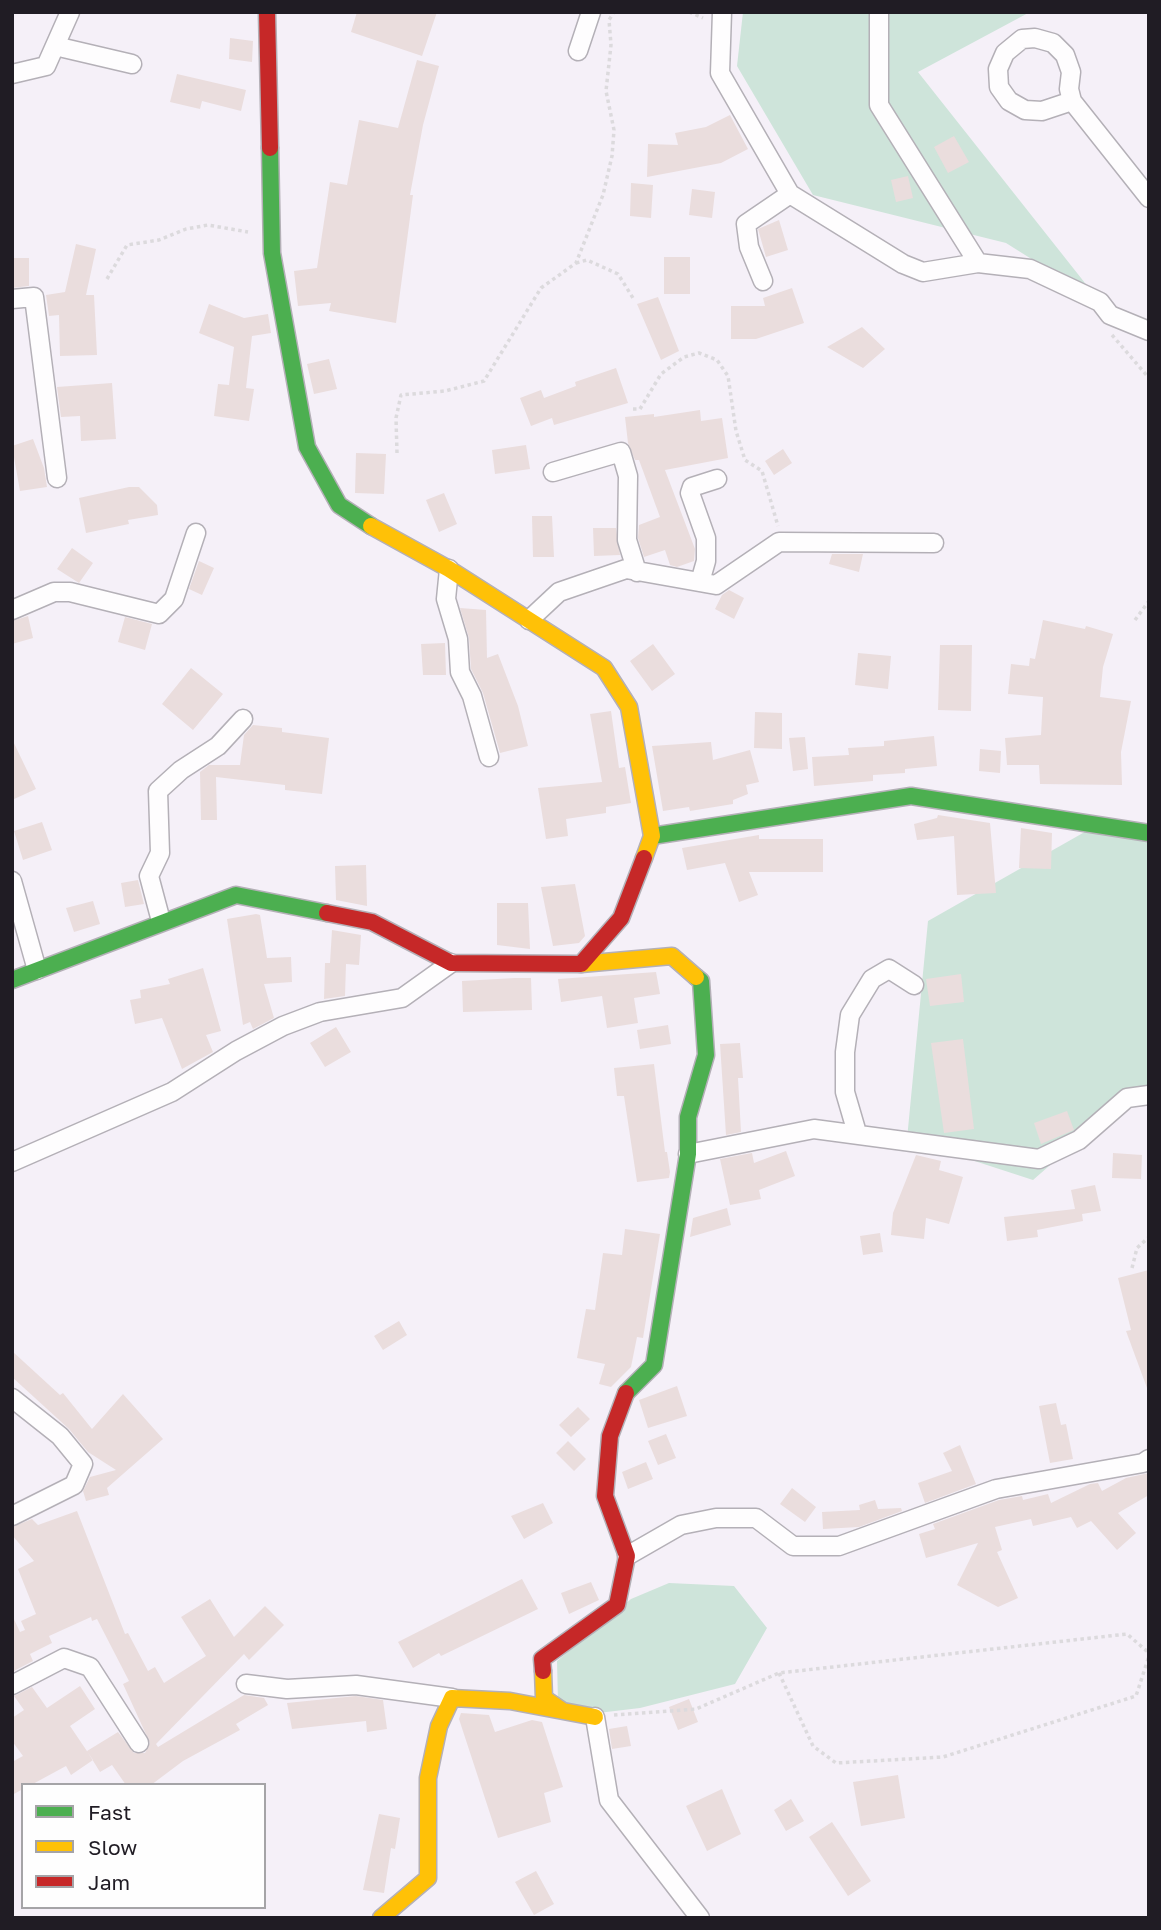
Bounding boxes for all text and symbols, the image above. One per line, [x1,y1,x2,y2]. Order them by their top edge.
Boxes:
legend [21,1783,266,1909]
text: Fast [88,1799,131,1825]
text: Slow [88,1834,137,1860]
text: Jam [88,1869,130,1895]

